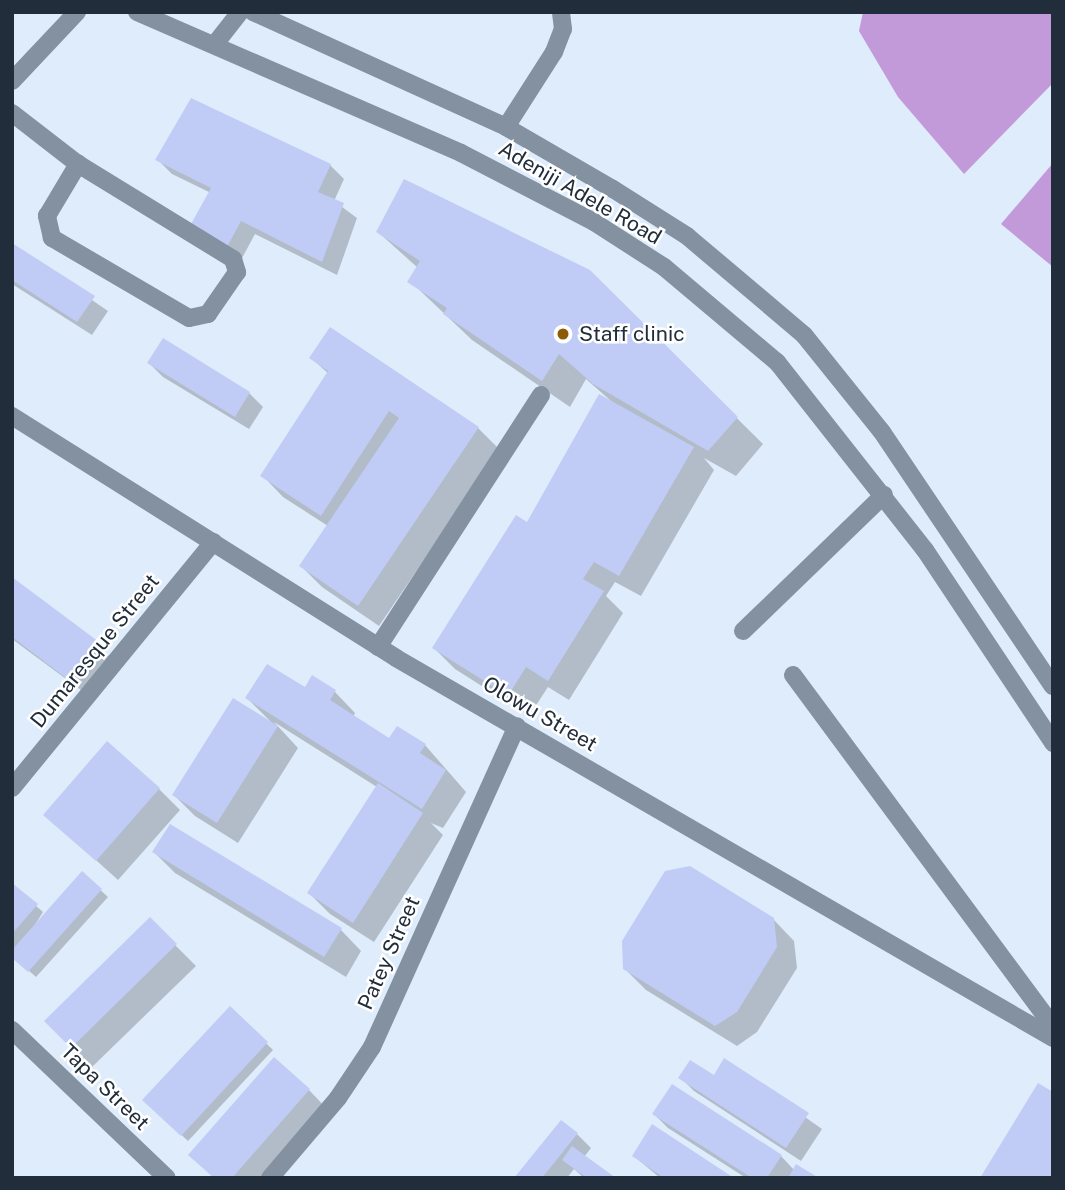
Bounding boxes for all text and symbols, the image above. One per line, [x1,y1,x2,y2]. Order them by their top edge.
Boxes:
street label: Adeniji Adele Road [494,136,666,250]
place label: Staff clinic [579,321,685,347]
marker: Staff clinic [553,324,573,344]
street label: Dumaresque Street [25,569,165,733]
street label: Olowu Street [478,671,602,757]
street label: Patey Street [353,892,425,1014]
street label: Tapa Street [56,1039,154,1135]

